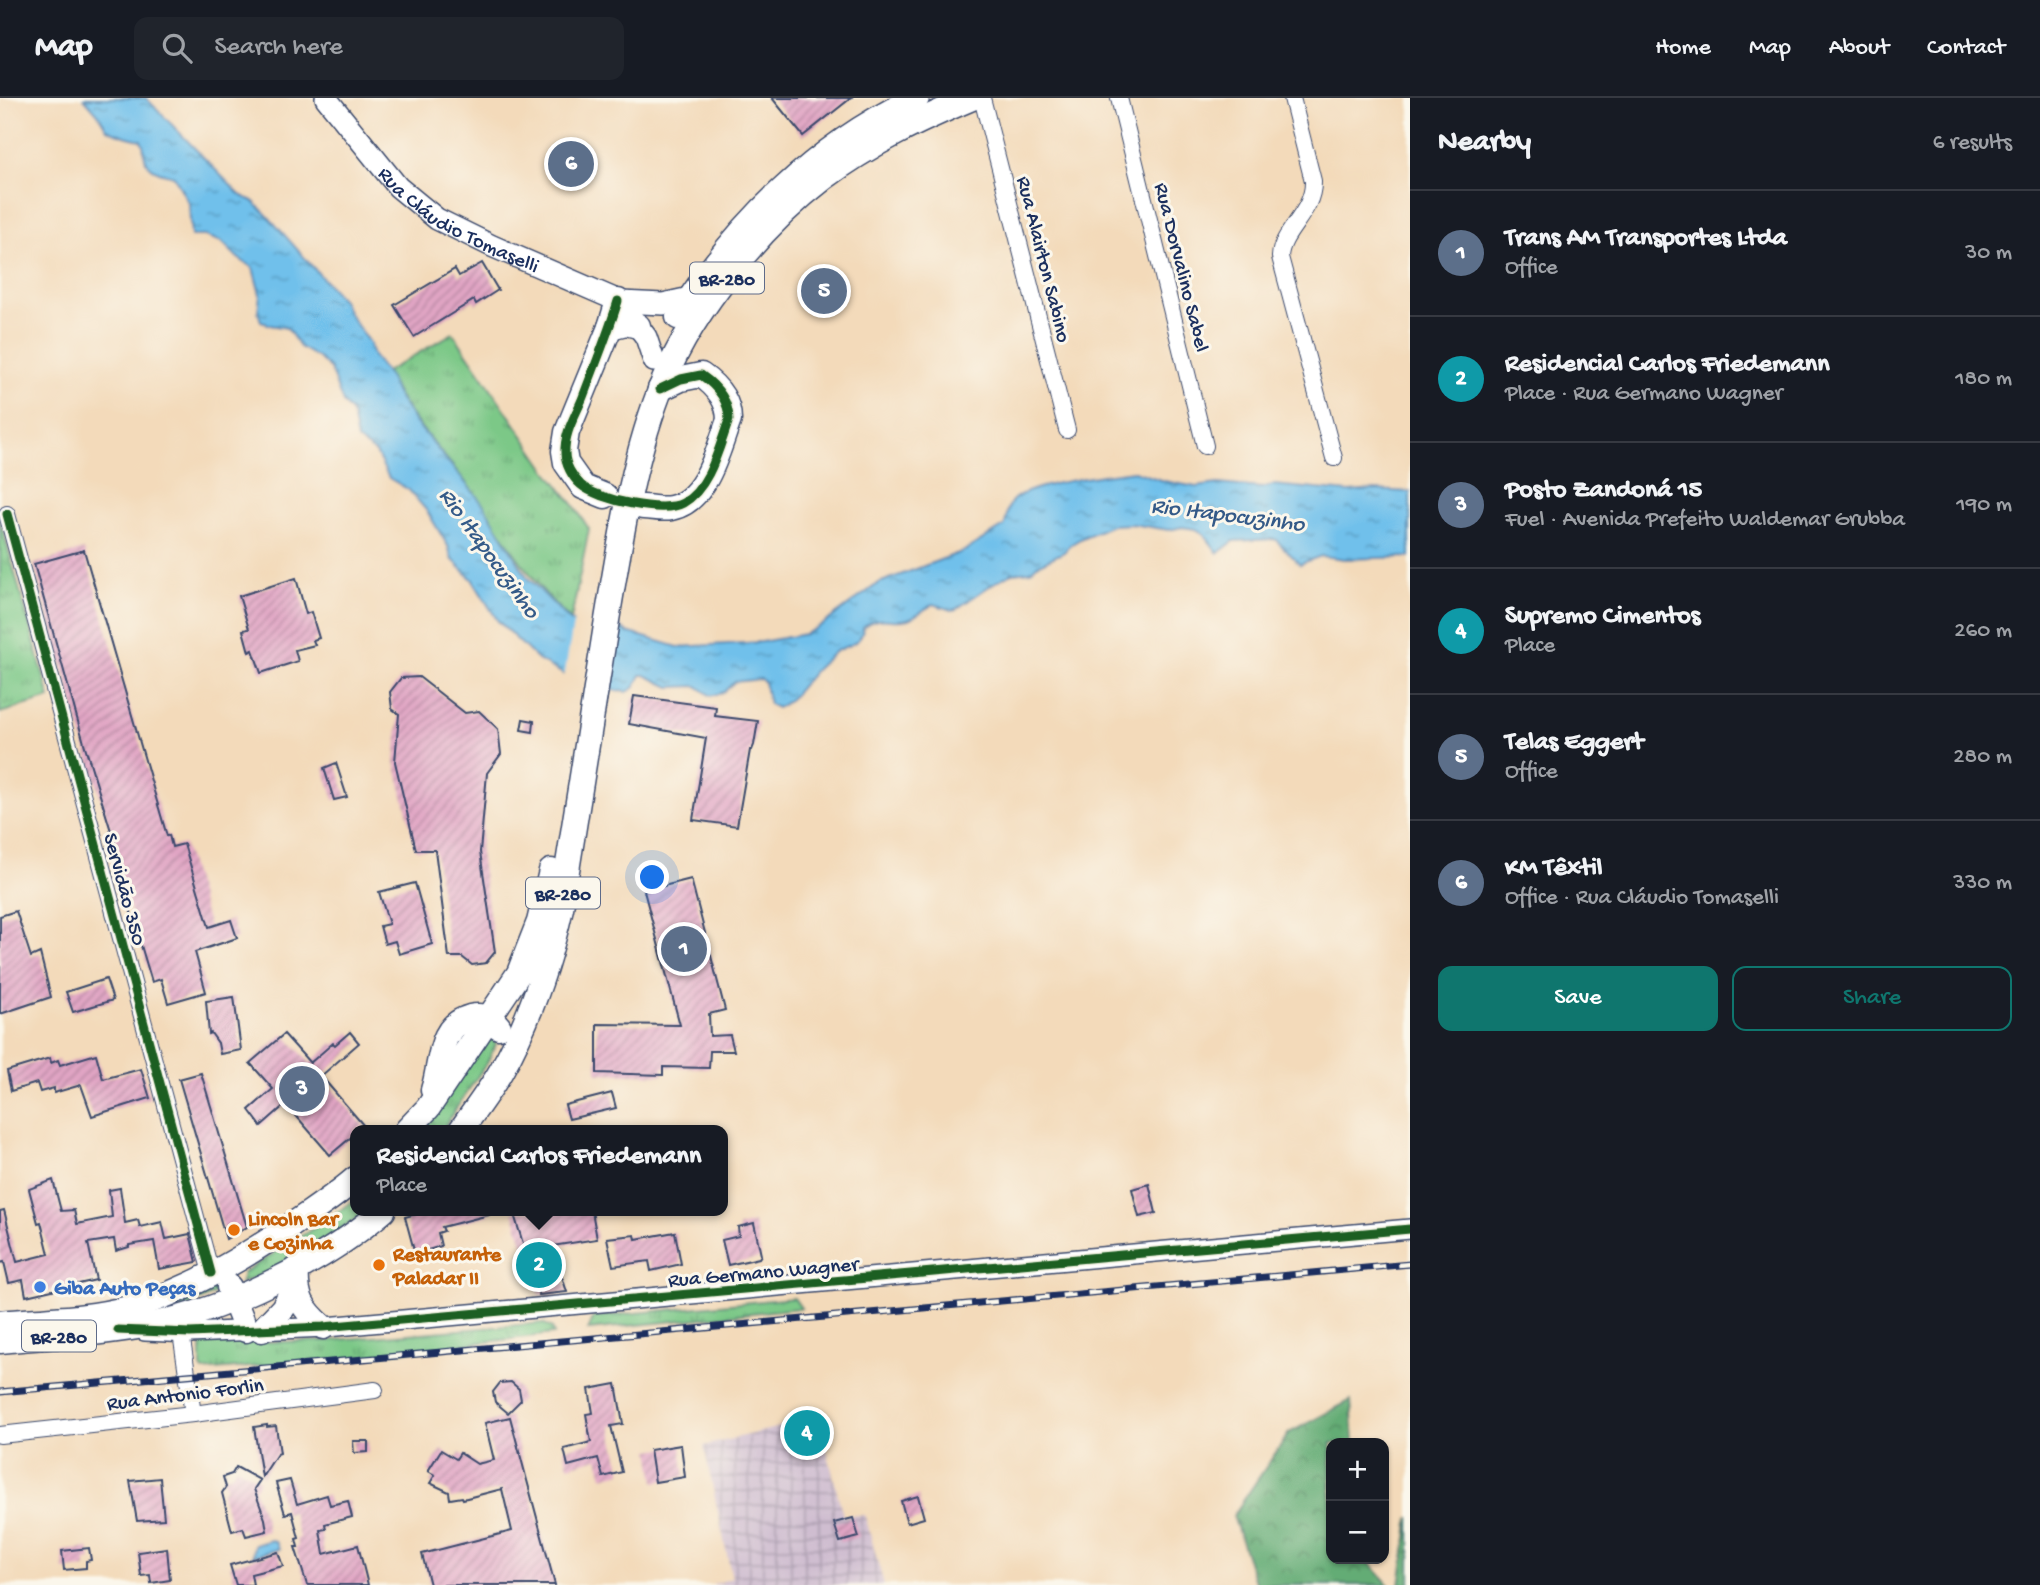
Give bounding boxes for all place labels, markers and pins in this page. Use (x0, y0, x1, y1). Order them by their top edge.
pin: 6 (548, 138, 594, 190)
pin: 5 (801, 265, 847, 317)
pin: 1 (661, 923, 707, 975)
pin: 3 (279, 1063, 325, 1115)
place label: Lincoln Bar e Cozinha (247, 1209, 340, 1258)
marker: Lincoln Bar e Cozinha (226, 1222, 242, 1238)
pin: 2 (516, 1239, 562, 1291)
place label: Restaurante Paladar II (392, 1244, 502, 1293)
marker: Restaurante Paladar II (371, 1257, 387, 1273)
place label: Giba Auto Peças (54, 1278, 196, 1303)
marker: Giba Auto Peças (32, 1279, 48, 1295)
pin: 4 (784, 1407, 830, 1459)

